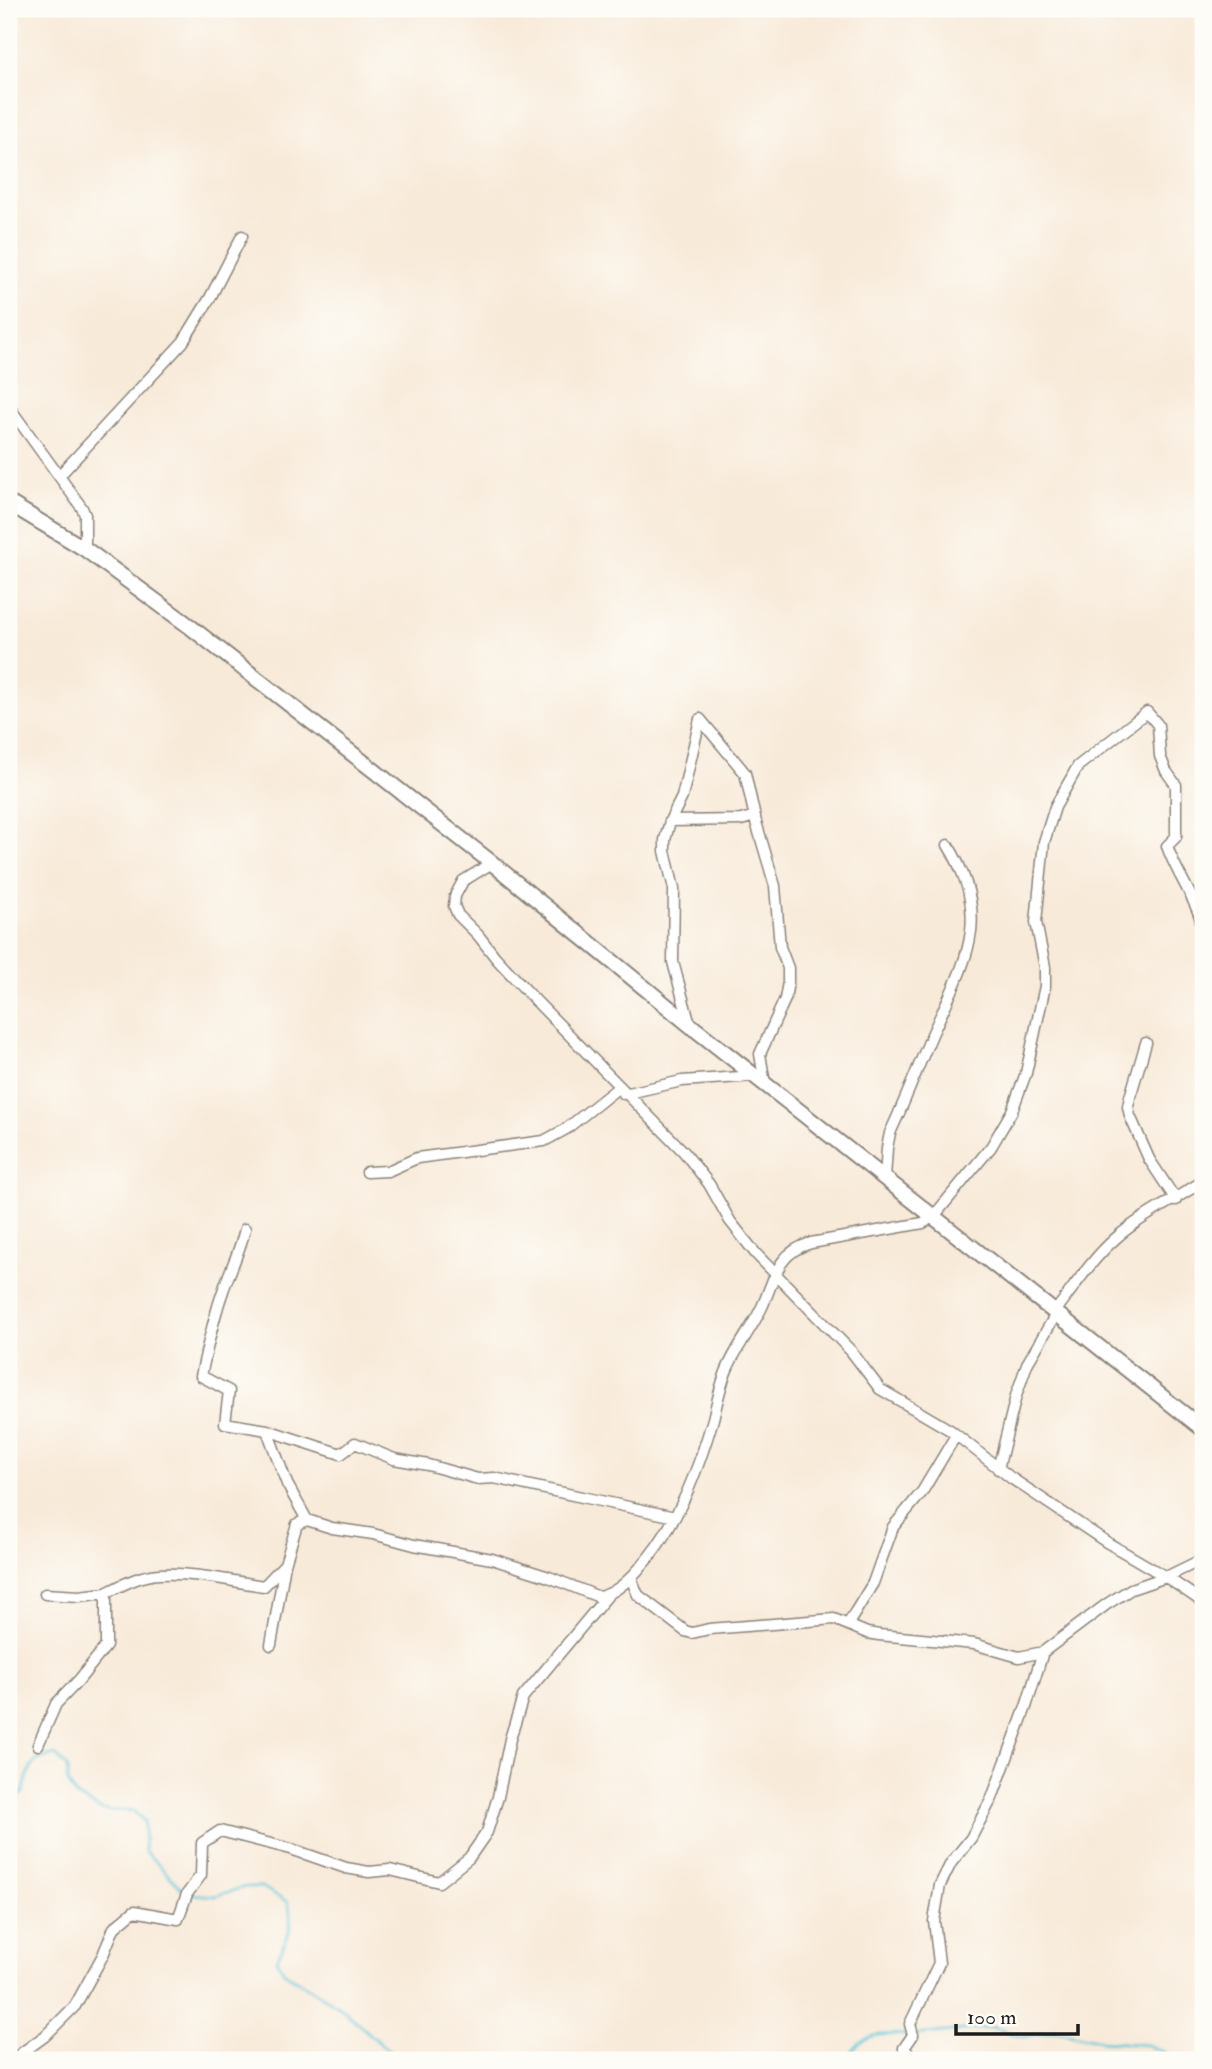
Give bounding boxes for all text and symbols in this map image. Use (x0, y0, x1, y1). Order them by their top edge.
scale bar (956, 1992, 1079, 2036)
text: 100 m (967, 2004, 1017, 2031)

